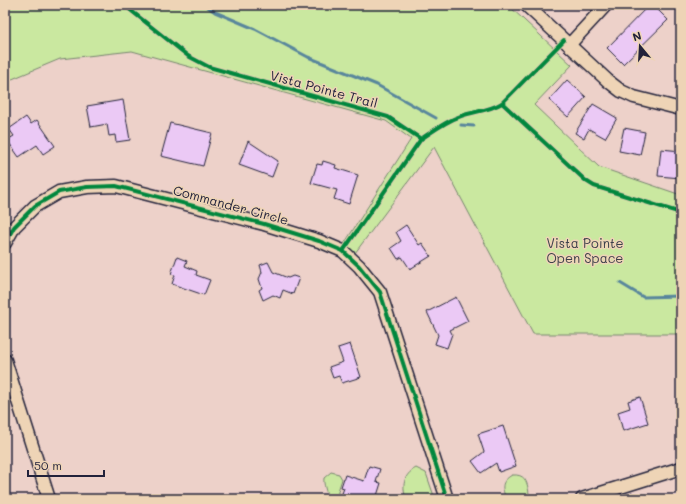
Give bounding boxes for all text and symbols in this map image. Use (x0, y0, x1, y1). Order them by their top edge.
north arrow (620, 26, 660, 66)
text: N (630, 28, 643, 44)
street label: Vista Pointe Trail (269, 66, 380, 111)
street label: Commander Circle (172, 181, 291, 228)
park label: Vista Pointe Open Space (546, 234, 624, 266)
scale bar (28, 452, 104, 478)
text: 50 m (34, 457, 62, 473)

